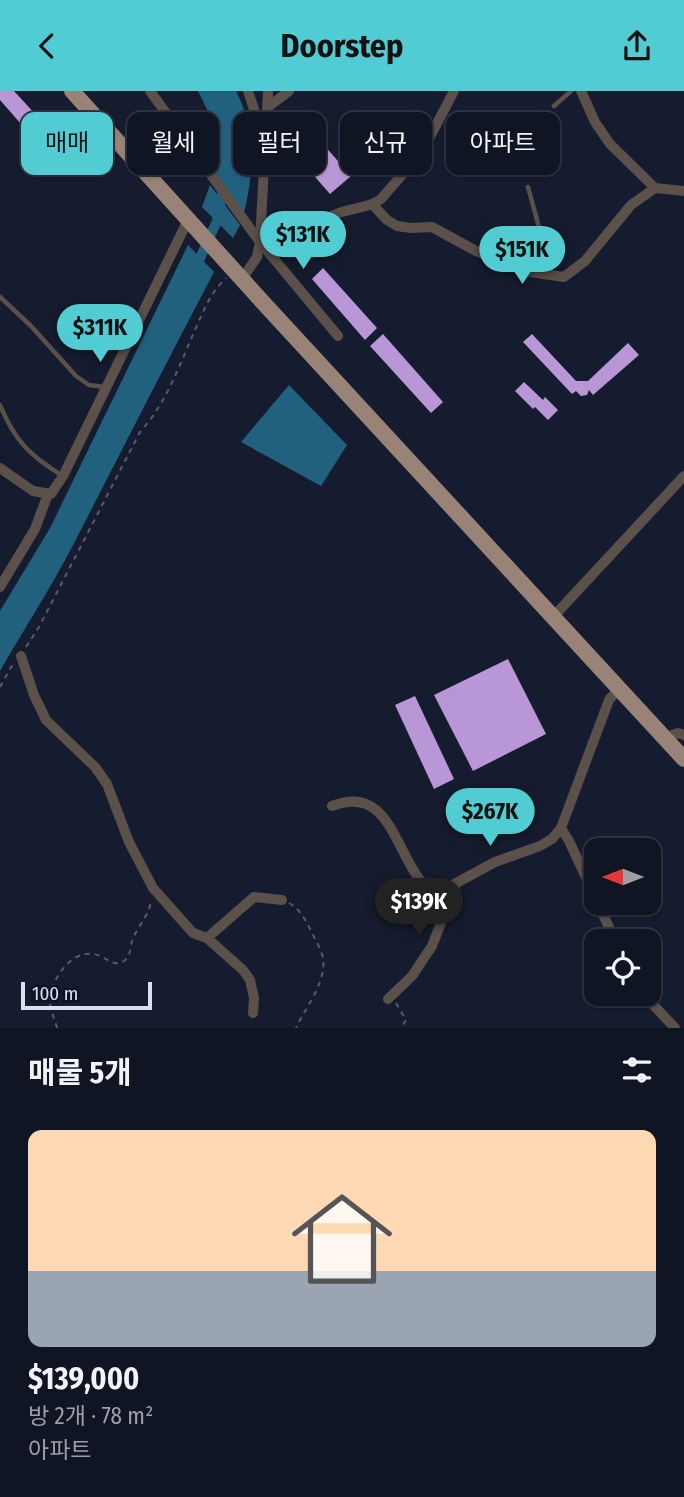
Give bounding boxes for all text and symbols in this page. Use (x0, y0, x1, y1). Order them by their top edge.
icon: back (28, 27, 66, 65)
text: Doorstep (281, 27, 403, 65)
icon: share (618, 27, 656, 65)
chip: 매매 (21, 112, 113, 175)
chip: 월세 (127, 112, 219, 175)
chip: 필터 (233, 112, 326, 175)
chip: 신규 (340, 112, 432, 175)
chip: 아파트 (446, 112, 560, 175)
pin: $131K (254, 211, 352, 271)
text: $131K (276, 220, 330, 248)
pin: $151K (473, 227, 571, 286)
text: $151K (495, 235, 549, 263)
pin: $311K (51, 305, 149, 364)
text: $311K (73, 313, 127, 341)
pin: $267K (441, 789, 539, 848)
text: $267K (462, 797, 518, 825)
north arrow (584, 838, 662, 915)
map controls (584, 838, 661, 1006)
pin: $139K (370, 879, 468, 938)
text: $139K (391, 887, 447, 915)
button: locate (584, 929, 661, 1006)
scale bar (21, 979, 152, 1011)
text: 100 m (32, 982, 78, 1005)
icon: filters (618, 1051, 656, 1089)
text: 매물 5개 (28, 1055, 132, 1091)
icon: home (279, 1176, 405, 1302)
text: $139,000 (28, 1361, 139, 1397)
text: 방 2개 · 78 m² (28, 1402, 153, 1430)
text: 아파트 (28, 1436, 91, 1464)

